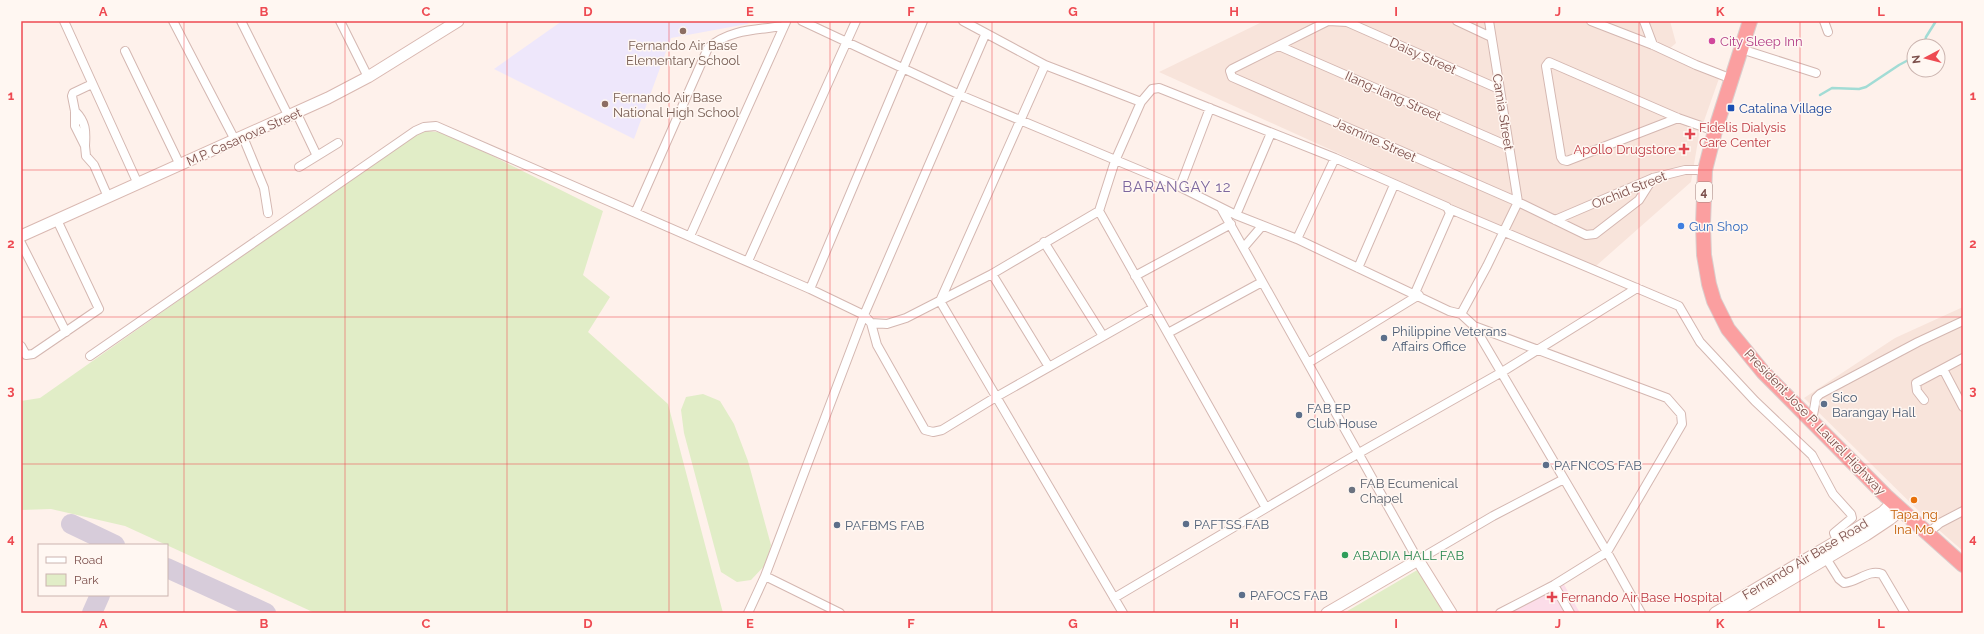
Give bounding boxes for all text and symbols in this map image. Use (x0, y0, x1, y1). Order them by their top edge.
text: A (99, 4, 108, 19)
text: B (260, 4, 269, 19)
text: C (422, 4, 431, 19)
text: D (583, 4, 593, 19)
text: E (746, 4, 754, 19)
text: F (907, 4, 915, 19)
text: G (1068, 4, 1078, 19)
text: H (1229, 4, 1239, 19)
text: I (1394, 4, 1398, 19)
text: J (1555, 4, 1561, 19)
text: K (1716, 4, 1725, 19)
text: L (1877, 4, 1885, 19)
marker: Fernando Air Base Elementary School (678, 26, 688, 36)
place label: City Sleep Inn (1720, 34, 1803, 49)
street label: Daisy Street (1387, 35, 1459, 78)
marker: City Sleep Inn (1707, 36, 1717, 46)
place label: Fernando Air Base Elementary School (626, 38, 740, 68)
north arrow (1906, 38, 1946, 78)
text: N (1910, 54, 1924, 64)
street label: Ilang-ilang Street (1343, 68, 1444, 124)
street label: Camia Street (1490, 73, 1517, 152)
text: 1 (8, 88, 15, 103)
text: 1 (1970, 88, 1977, 103)
place label: Fernando Air Base National High School (613, 90, 739, 120)
marker: Fernando Air Base National High School (600, 99, 610, 109)
place label: Catalina Village (1739, 101, 1832, 116)
marker: Catalina Village (1726, 103, 1736, 113)
street label: M.P. Casanova Street (184, 105, 304, 169)
street label: Jasmine Street (1331, 115, 1419, 165)
place label: Fidelis Dialysis Care Center (1699, 120, 1786, 150)
marker: Fidelis Dialysis Care Center (1684, 128, 1696, 140)
place label: Apollo Drugstore (1573, 142, 1676, 157)
marker: Apollo Drugstore (1679, 144, 1689, 154)
street label: Orchid Street (1590, 168, 1669, 212)
district label: BARANGAY 12 (1122, 178, 1232, 196)
road number: 4 (1696, 182, 1712, 202)
place label: Gun Shop (1689, 219, 1748, 234)
marker: Gun Shop (1676, 221, 1686, 231)
text: 2 (7, 236, 15, 251)
text: 2 (1969, 236, 1977, 251)
place label: Philippine Veterans Affairs Office (1392, 324, 1507, 354)
marker: Philippine Veterans Affairs Office (1379, 333, 1389, 343)
street label: President Jose P. Laurel Highway (1741, 346, 1889, 498)
text: 3 (7, 383, 15, 398)
text: 3 (1969, 383, 1977, 398)
place label: Sico Barangay Hall (1832, 390, 1916, 420)
marker: Sico Barangay Hall (1819, 399, 1829, 409)
place label: FAB EP Club House (1307, 401, 1378, 431)
marker: FAB EP Club House (1294, 410, 1304, 420)
place label: PAFNCOS FAB (1554, 458, 1642, 473)
marker: PAFNCOS FAB (1541, 460, 1551, 470)
place label: FAB Ecumenical Chapel (1360, 476, 1458, 506)
marker: FAB Ecumenical Chapel (1347, 485, 1357, 495)
marker: Tapa ng Ina Mo (1909, 495, 1919, 505)
place label: Tapa ng Ina Mo (1890, 507, 1938, 537)
street label: Fernando Air Base Road (1740, 516, 1870, 602)
place label: PAFTSS FAB (1194, 517, 1270, 532)
place label: PAFBMS FAB (845, 518, 925, 533)
marker: PAFTSS FAB (1181, 519, 1191, 529)
marker: PAFBMS FAB (832, 520, 842, 530)
text: 4 (7, 531, 15, 546)
text: 4 (1969, 531, 1977, 546)
legend (38, 544, 168, 596)
place label: ABADIA HALL FAB (1353, 548, 1464, 563)
marker: ABADIA HALL FAB (1340, 550, 1350, 560)
text: Road (74, 553, 103, 567)
text: Park (74, 573, 99, 587)
place label: PAFOCS FAB (1250, 588, 1328, 603)
marker: PAFOCS FAB (1237, 590, 1247, 600)
place label: Fernando Air Base Hospital (1561, 590, 1723, 605)
marker: Fernando Air Base Hospital (1546, 591, 1558, 603)
text: A (99, 616, 108, 631)
text: B (260, 616, 269, 631)
text: C (422, 616, 431, 631)
text: D (583, 616, 593, 631)
text: E (746, 616, 754, 631)
text: F (907, 616, 915, 631)
text: G (1068, 616, 1078, 631)
text: H (1229, 616, 1239, 631)
text: I (1394, 616, 1398, 631)
text: J (1555, 616, 1561, 631)
text: K (1716, 616, 1725, 631)
text: L (1877, 616, 1885, 631)

